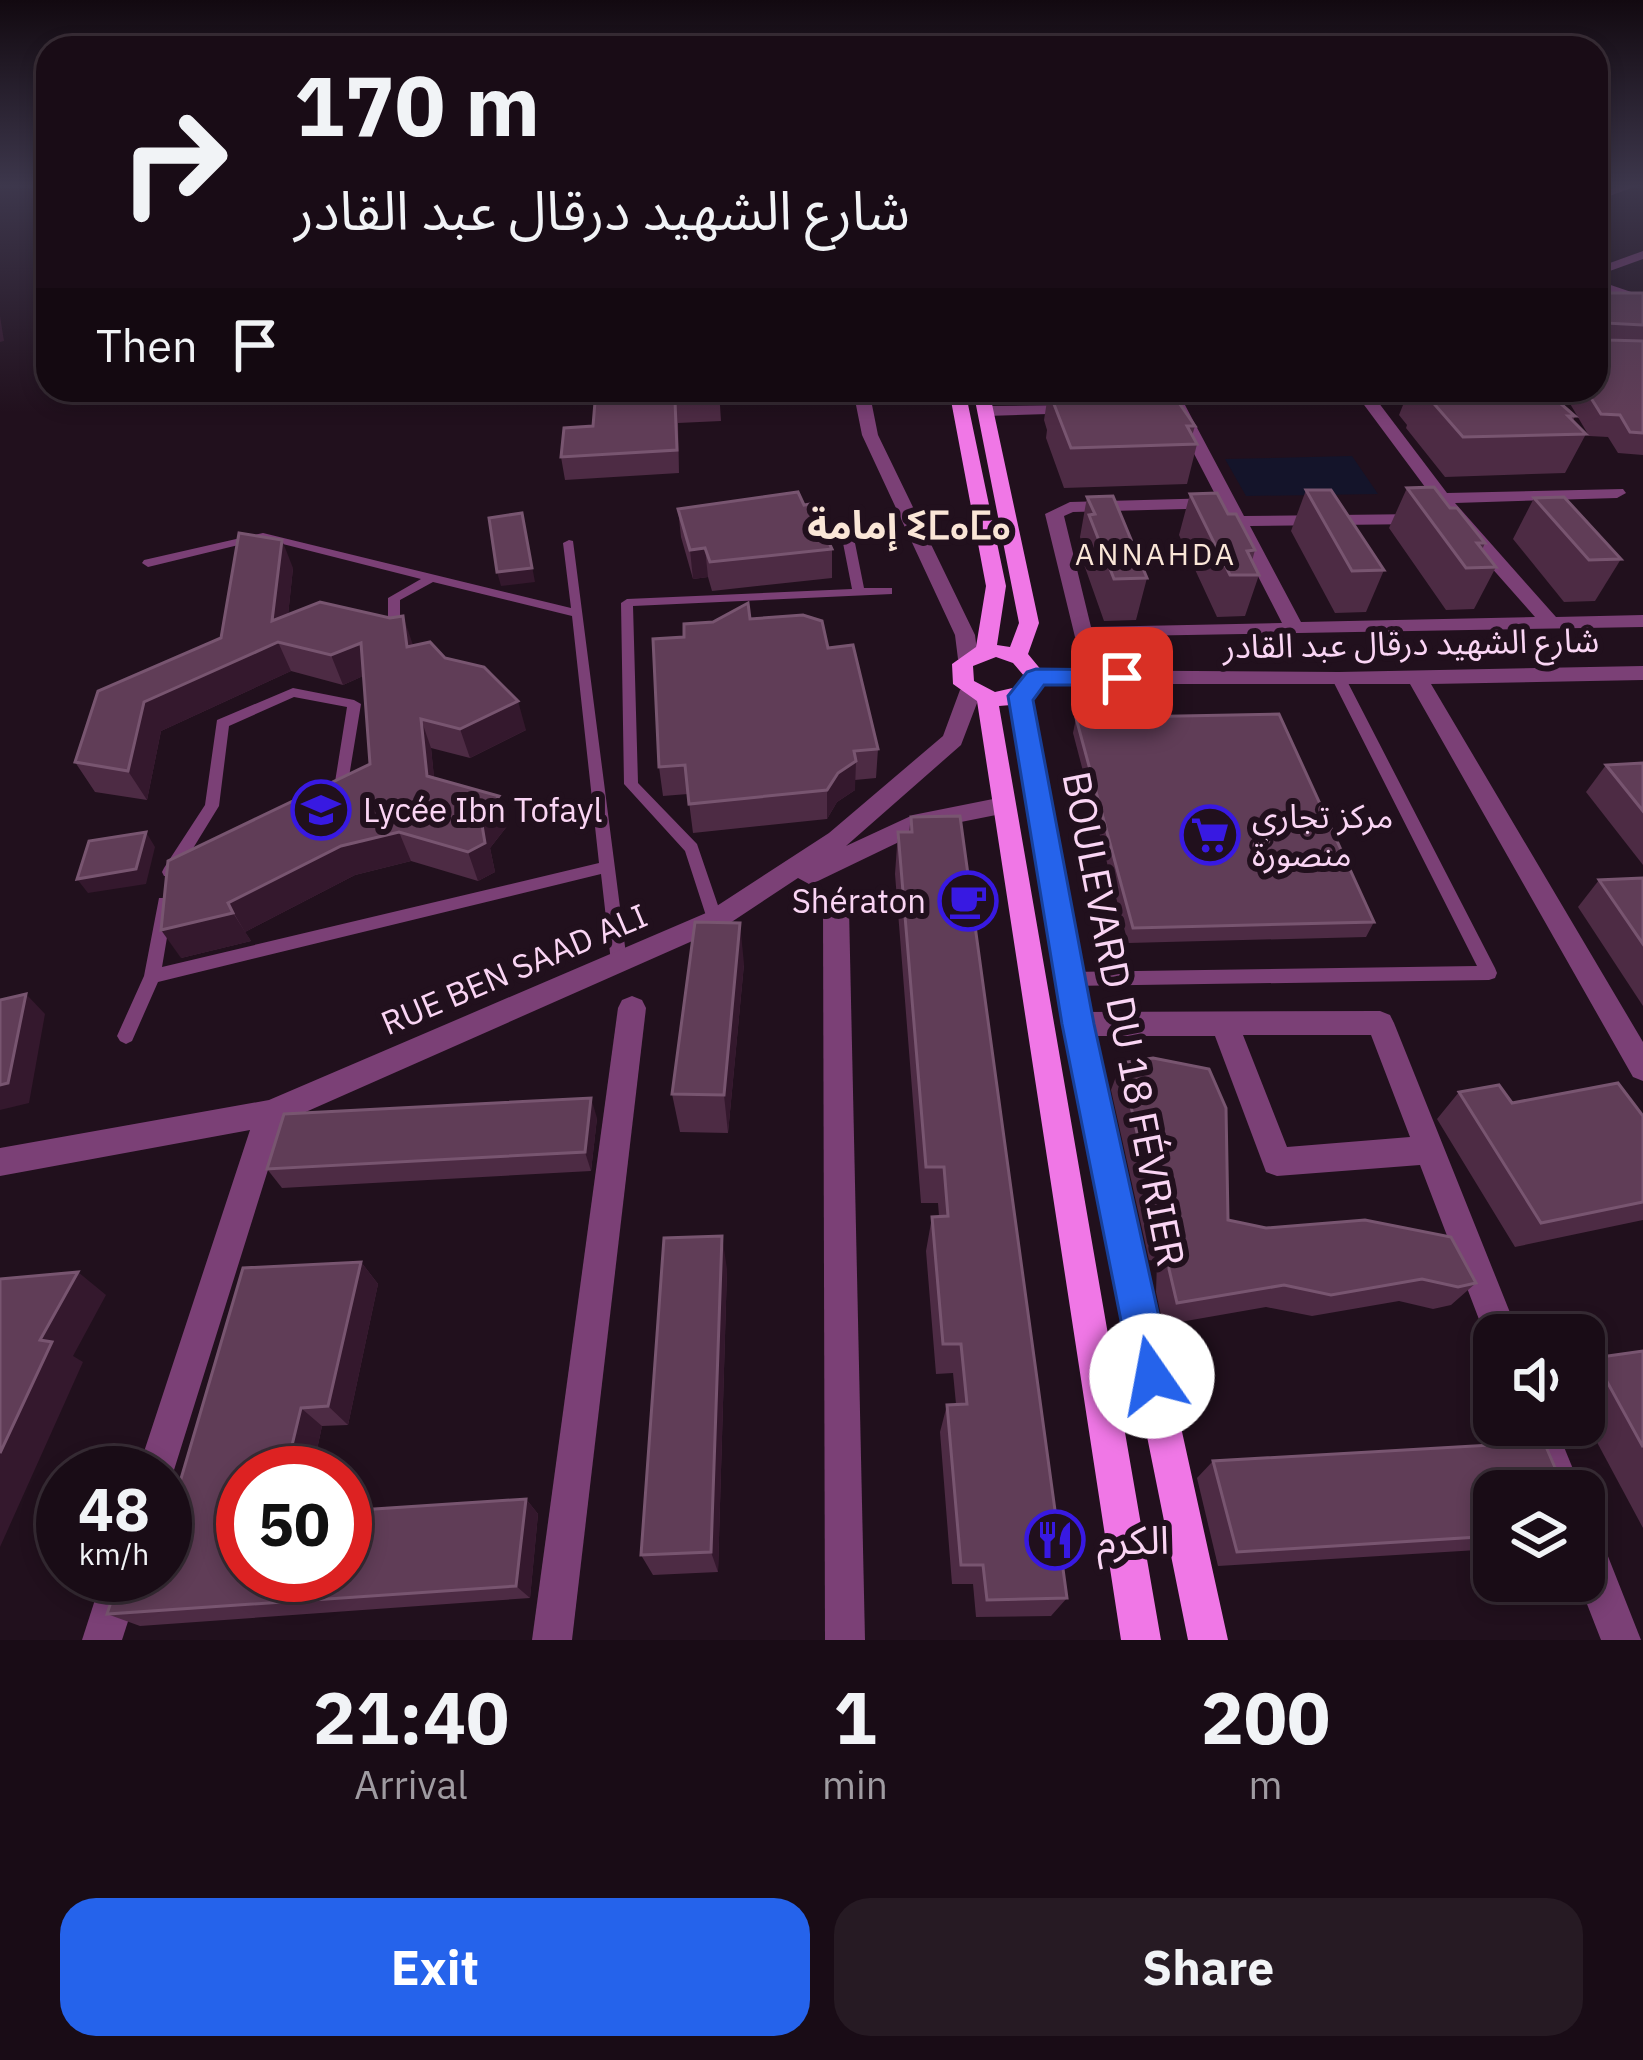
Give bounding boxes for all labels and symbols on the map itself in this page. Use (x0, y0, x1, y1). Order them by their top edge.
district label: إمامة ⵉⵎⴰⵎⴰ (807, 499, 1011, 552)
district label: ANNAHDA (1075, 534, 1237, 573)
street label: شارع الشهيد درقال عبد القادر (1221, 618, 1600, 671)
pin (1071, 627, 1173, 729)
street label: BOULEVARD DU 18 FÉVRIER (1051, 767, 1197, 1271)
school or university icon: Lycée Ibn Tofayl (290, 779, 352, 841)
place label: Lycée Ibn Tofayl (363, 788, 602, 831)
place label: مركز تجاري منصورة (1252, 794, 1393, 875)
supermarket icon: مركز تجاري منصورة (1179, 804, 1241, 866)
cafe icon: Shératon (937, 870, 999, 932)
place label: Shératon (792, 879, 926, 922)
street label: RUE BEN SAAD ALI (374, 893, 653, 1044)
position arrow (1089, 1313, 1215, 1439)
speed limit sign: 50 (216, 1446, 372, 1602)
restaurant icon: الكرم (1024, 1509, 1086, 1571)
place label: الكرم (1097, 1514, 1169, 1570)

